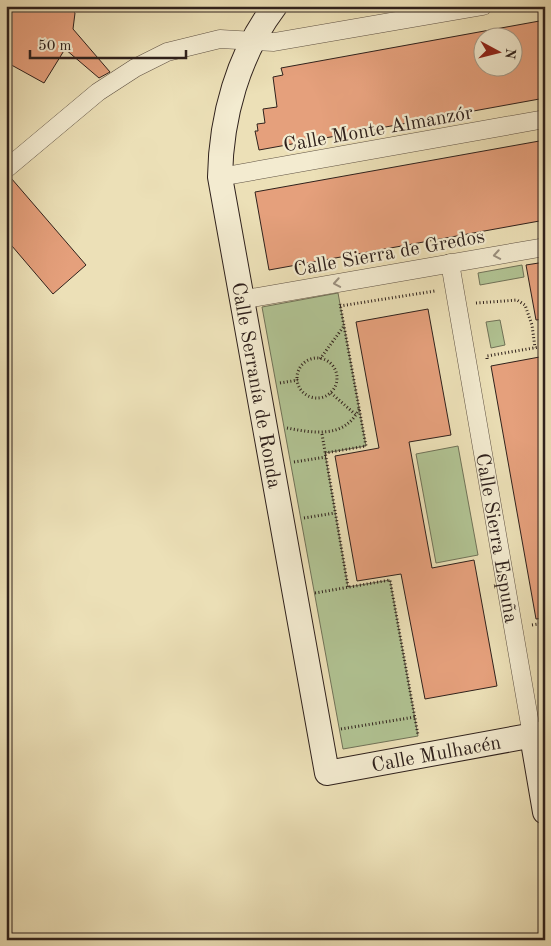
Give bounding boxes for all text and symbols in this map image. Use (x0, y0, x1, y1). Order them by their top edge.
scale bar (30, 28, 186, 60)
north arrow (474, 28, 524, 78)
text: 50 m (38, 39, 72, 54)
text: N (502, 47, 518, 60)
street label: Calle Monte Almanzór (282, 103, 475, 157)
street label: Calle Sierra de Gredos (292, 227, 487, 281)
one-way arrow (492, 249, 501, 260)
one-way arrow (332, 278, 341, 288)
street label: Calle Serranía de Ronda (227, 281, 284, 490)
street label: Calle Sierra Espuña (471, 452, 520, 625)
street label: Calle Mulhacén (370, 733, 503, 777)

